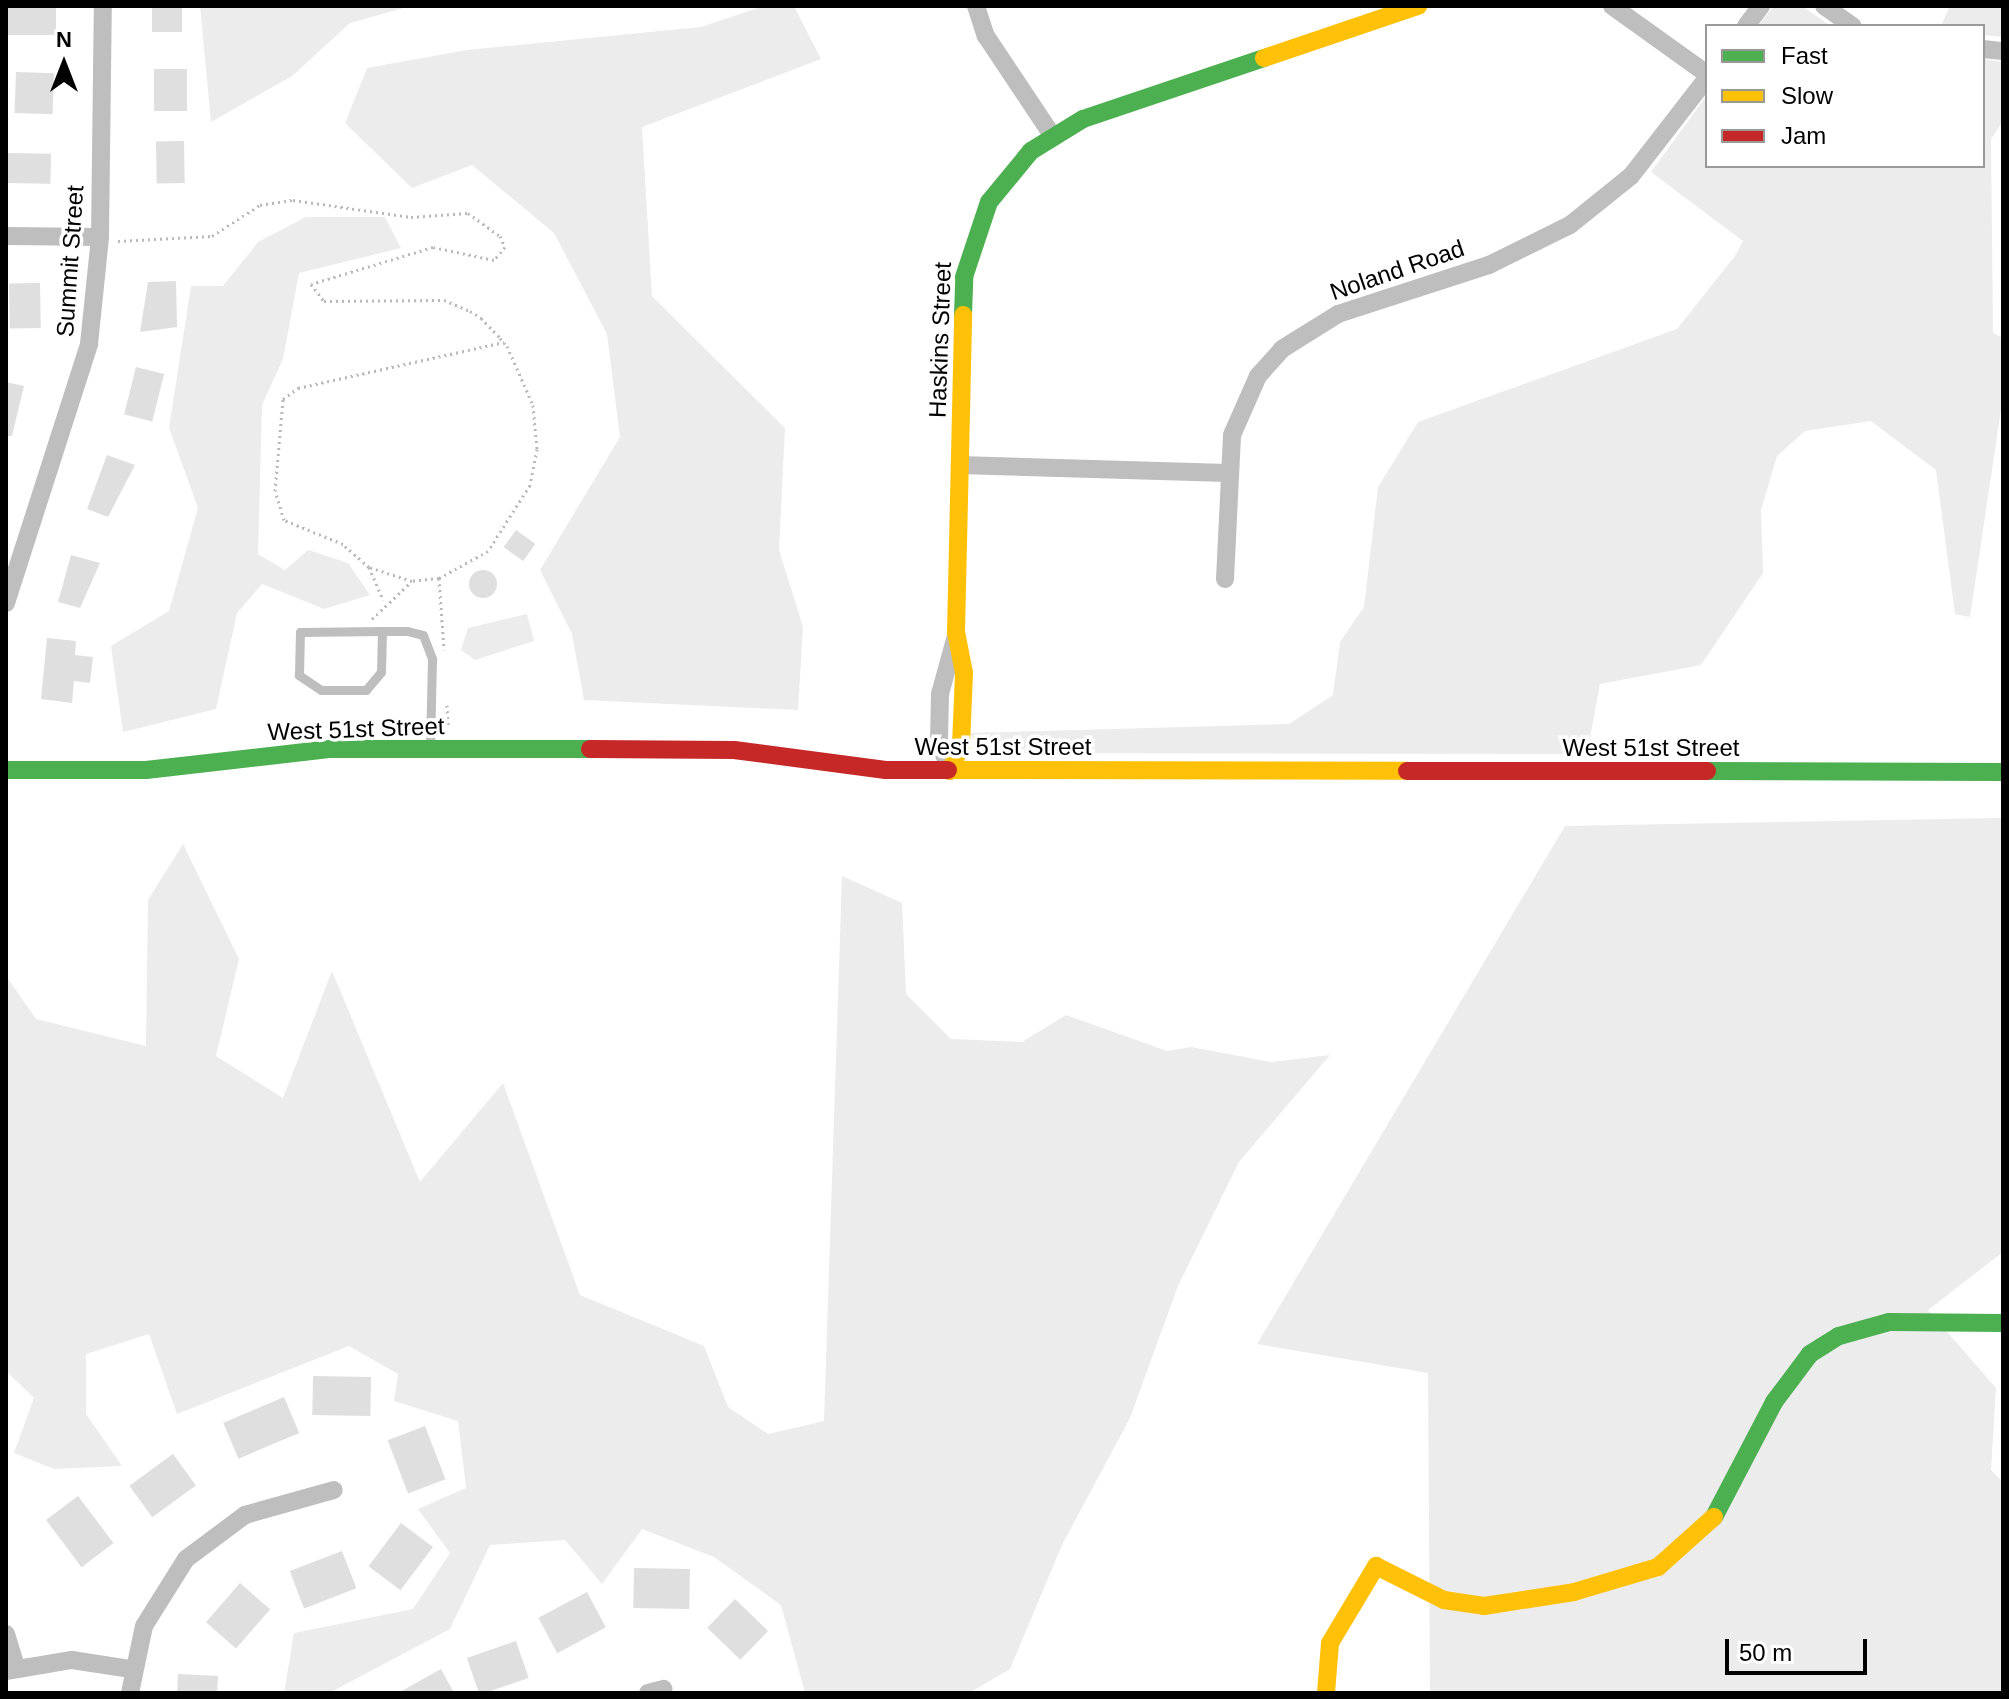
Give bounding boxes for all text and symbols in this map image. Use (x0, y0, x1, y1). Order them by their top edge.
north arrow (24, 24, 104, 104)
legend (1705, 24, 1985, 168)
text: N (56, 27, 72, 52)
text: Fast (1781, 42, 1828, 69)
text: Slow (1781, 82, 1833, 109)
text: Jam (1781, 122, 1826, 149)
street label: Summit Street (50, 184, 90, 338)
street label: Noland Road (1326, 234, 1468, 306)
street label: Haskins Street (923, 262, 957, 418)
street label: West 51st Street (267, 712, 445, 746)
street label: West 51st Street (915, 733, 1091, 761)
street label: West 51st Street (1563, 734, 1739, 762)
scale bar (1729, 1623, 1871, 1673)
text: 50 m (1739, 1639, 1792, 1666)

